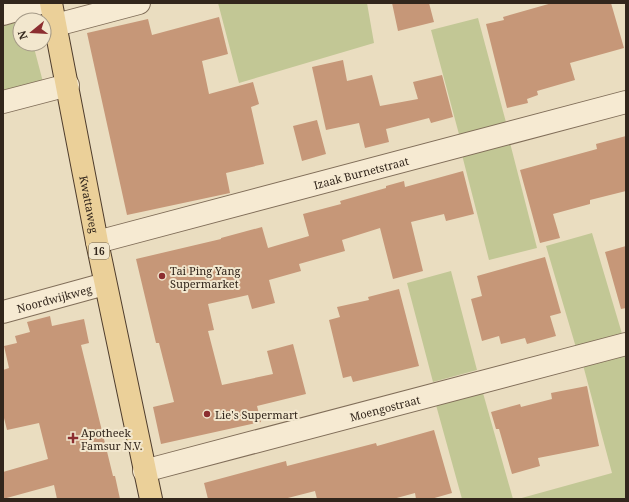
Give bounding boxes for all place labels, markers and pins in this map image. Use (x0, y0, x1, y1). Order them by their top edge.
place label: Tai Ping Yang Supermarket (170, 263, 241, 291)
marker: Tai Ping Yang Supermarket (157, 271, 167, 281)
place label: Lie's Supermart (215, 407, 298, 422)
marker: Lie's Supermart (202, 409, 212, 419)
place label: Apotheek Famsur N.V. (81, 425, 143, 453)
marker: Apotheek Famsur N.V. (68, 433, 78, 443)

